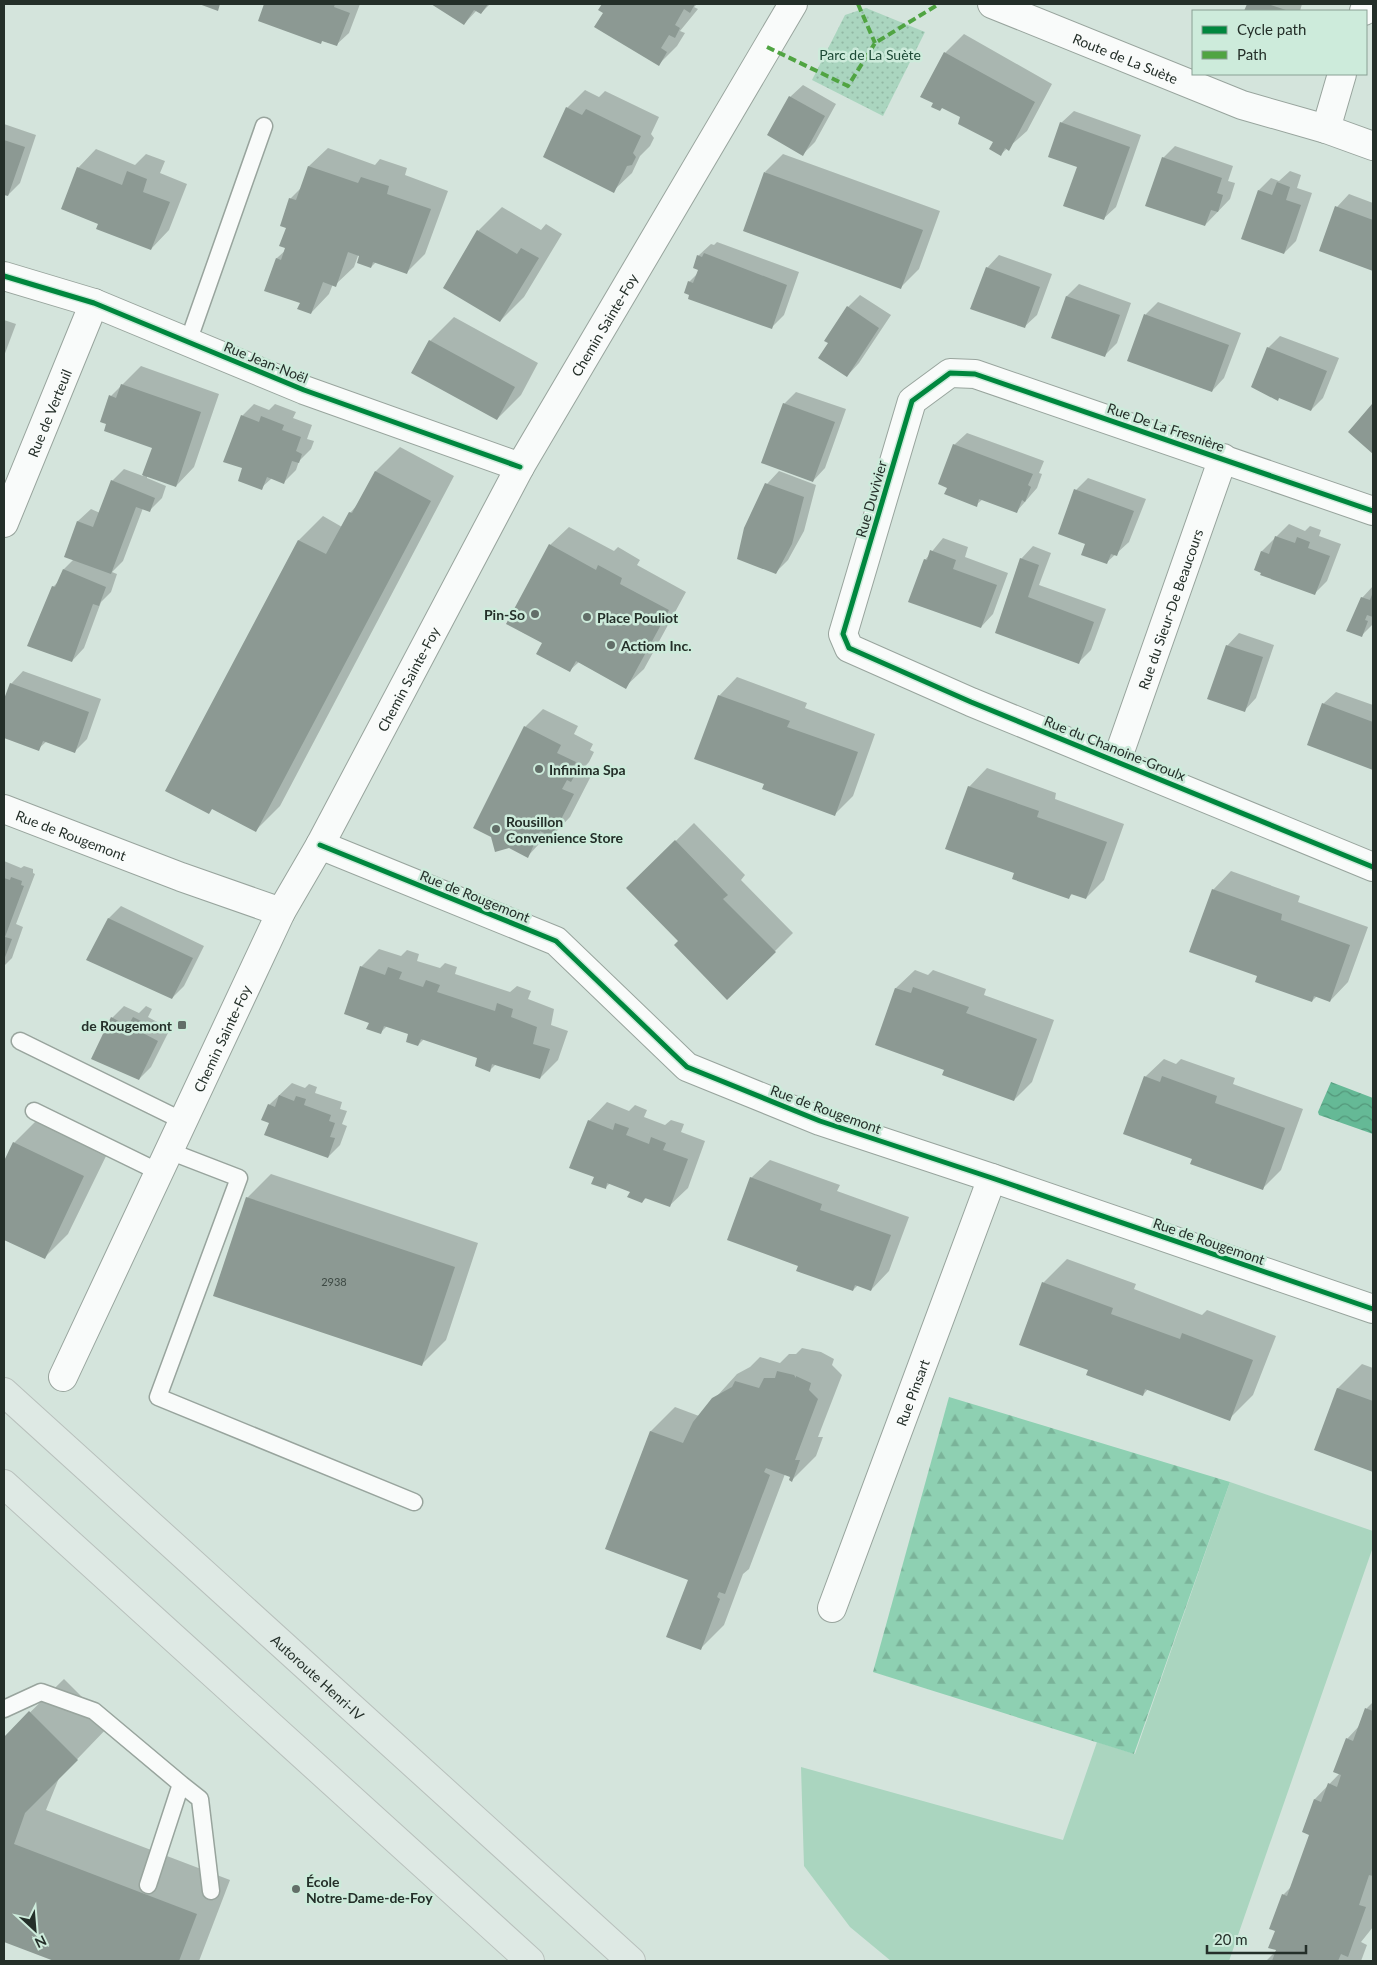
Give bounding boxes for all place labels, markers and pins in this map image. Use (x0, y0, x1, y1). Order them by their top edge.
place label: Pin-So (484, 606, 525, 623)
marker: Pin-So (529, 608, 541, 620)
place label: Place Pouliot (597, 609, 679, 626)
marker: Place Pouliot (581, 611, 593, 623)
place label: Actiom Inc. (620, 637, 691, 654)
marker: Actiom Inc. (605, 639, 617, 651)
place label: Infinima Spa (549, 761, 626, 778)
marker: Infinima Spa (533, 763, 545, 775)
place label: Rousillon Convenience Store (506, 813, 623, 846)
marker: Rousillon Convenience Store (490, 823, 502, 835)
place label: de Rougemont (81, 1017, 173, 1034)
marker: de Rougemont (176, 1019, 188, 1031)
place label: École Notre-Dame-de-Foy (306, 1873, 433, 1906)
marker: École Notre-Dame-de-Foy (290, 1883, 302, 1895)

